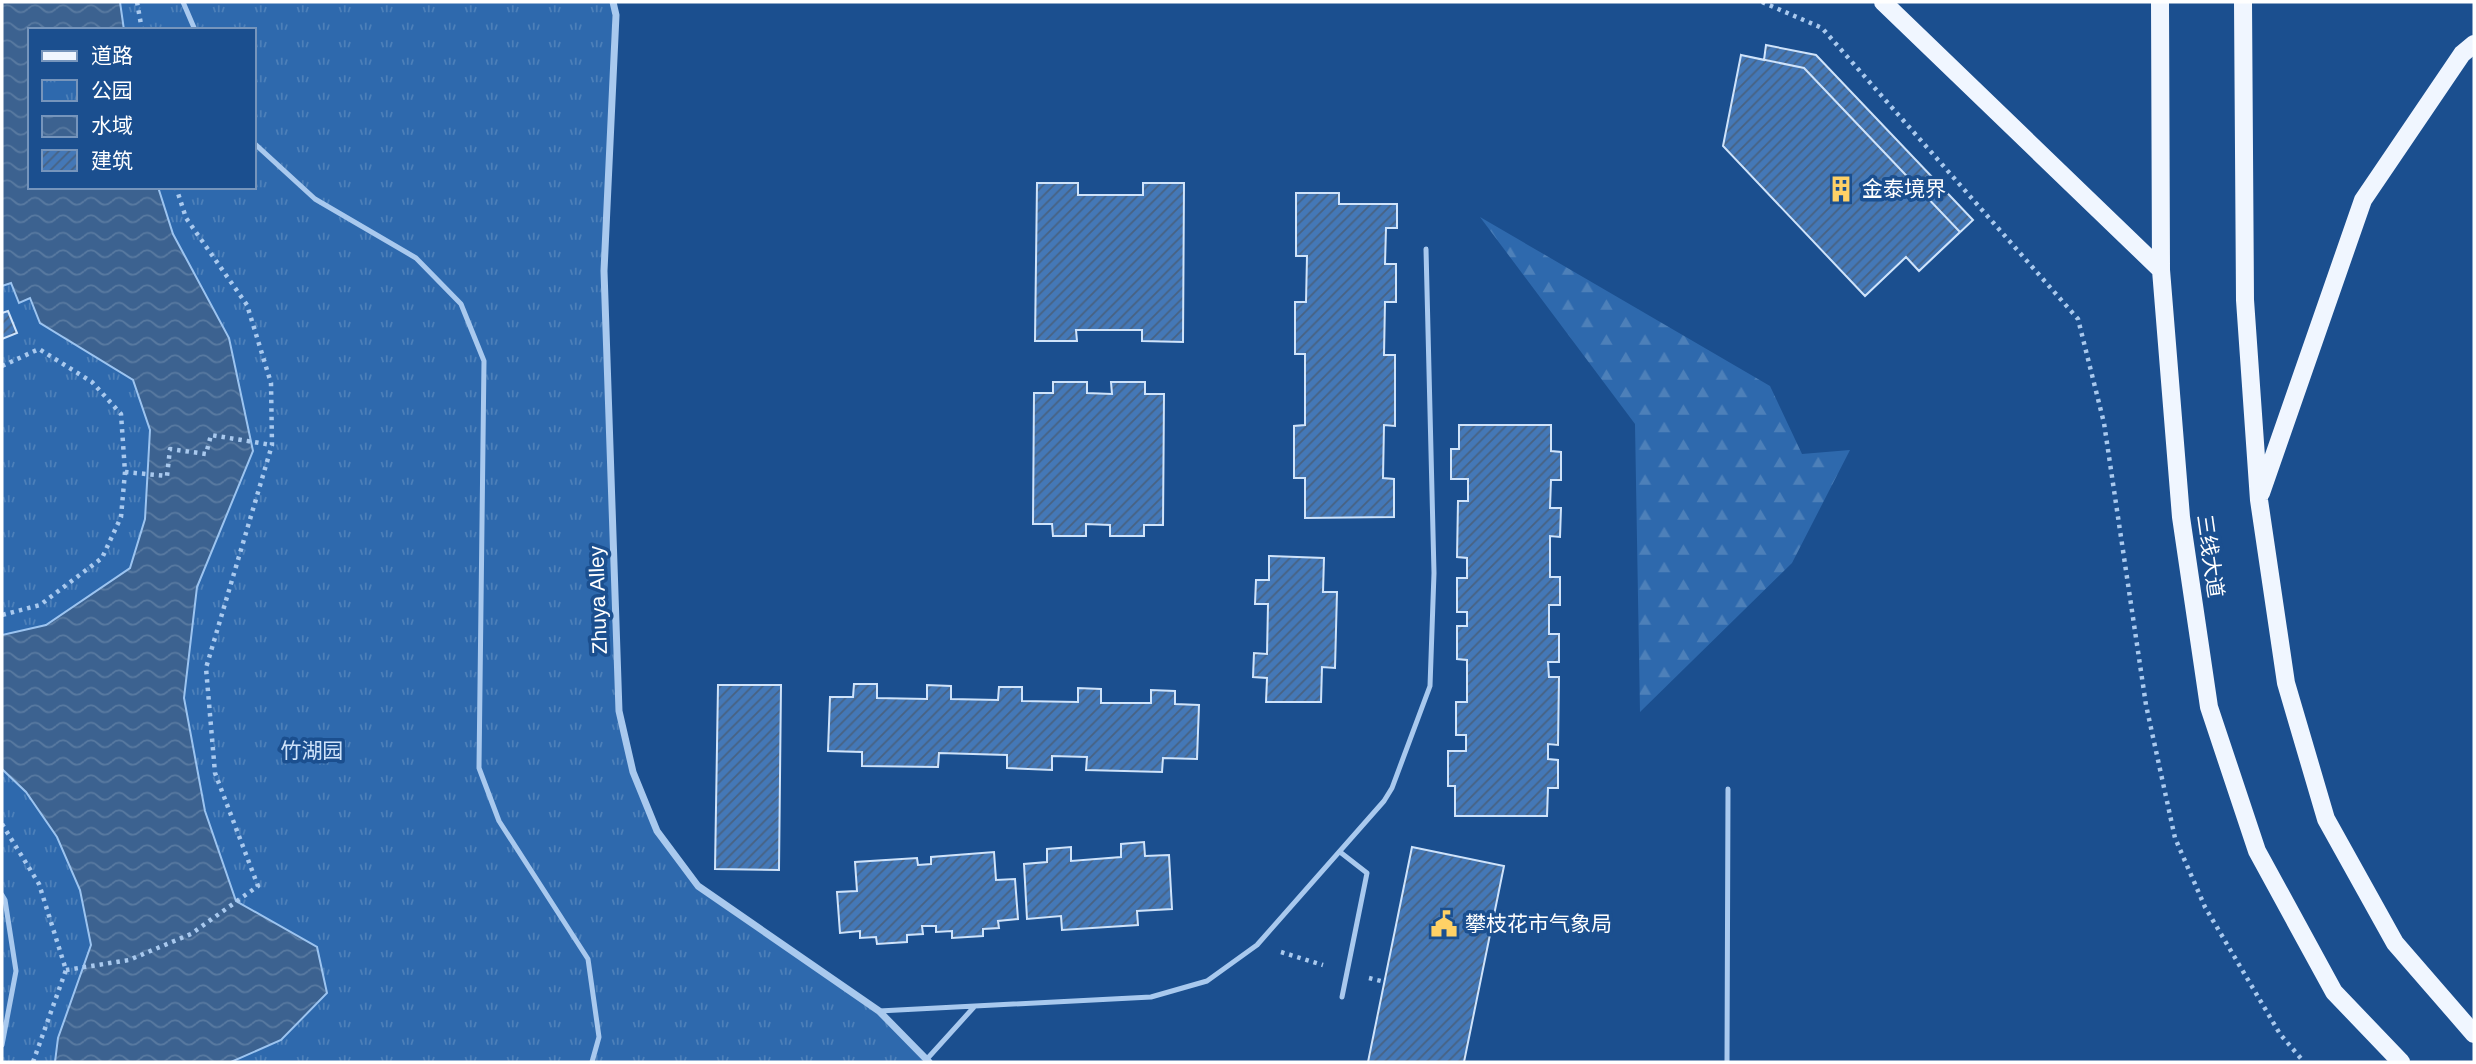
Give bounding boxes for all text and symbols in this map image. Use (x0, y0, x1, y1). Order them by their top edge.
legend (28, 28, 256, 189)
text: 道路 (91, 44, 133, 67)
text: 公园 (91, 79, 133, 102)
text: 水域 (91, 114, 133, 137)
text: 建筑 (91, 149, 133, 172)
building icon: 金泰境界 (1826, 174, 1856, 204)
place label: 金泰境界 (1862, 177, 1946, 200)
street label: 三线大道 (2193, 513, 2228, 599)
street label: Zhuya Alley (584, 545, 611, 655)
park label: 竹湖园 (281, 739, 344, 762)
public building icon: 攀枝花市气象局 (1429, 909, 1459, 939)
place label: 攀枝花市气象局 (1465, 912, 1612, 935)

